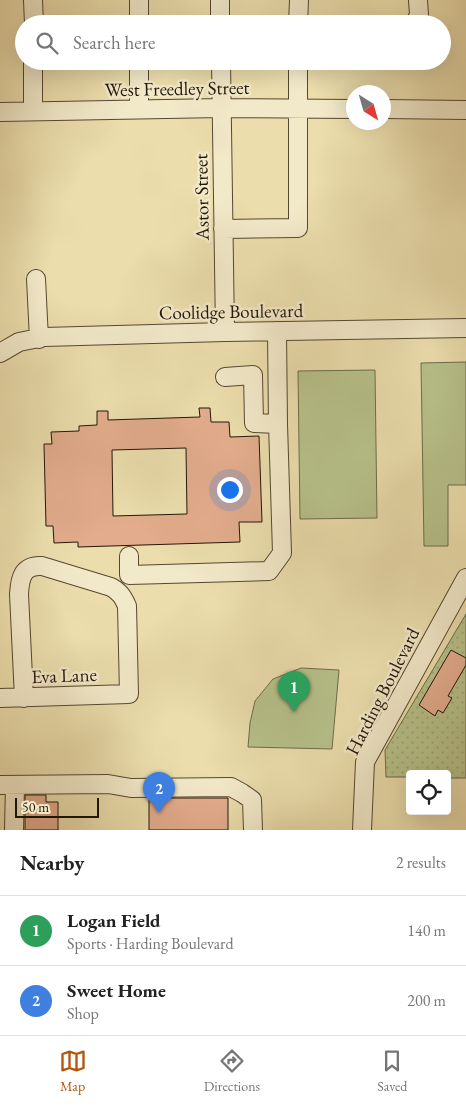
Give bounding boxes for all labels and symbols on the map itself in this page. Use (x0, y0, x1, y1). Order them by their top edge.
street label: West Freedley Street (104, 75, 250, 102)
north arrow (346, 85, 391, 130)
street label: Astor Street (188, 153, 215, 241)
street label: Coolidge Boulevard (159, 298, 304, 325)
your location (217, 477, 243, 503)
street label: Harding Boulevard (340, 623, 425, 759)
street label: Eva Lane (31, 662, 97, 689)
pin: 1 (278, 671, 310, 712)
pin: 2 (143, 772, 175, 813)
scale bar (15, 795, 99, 818)

